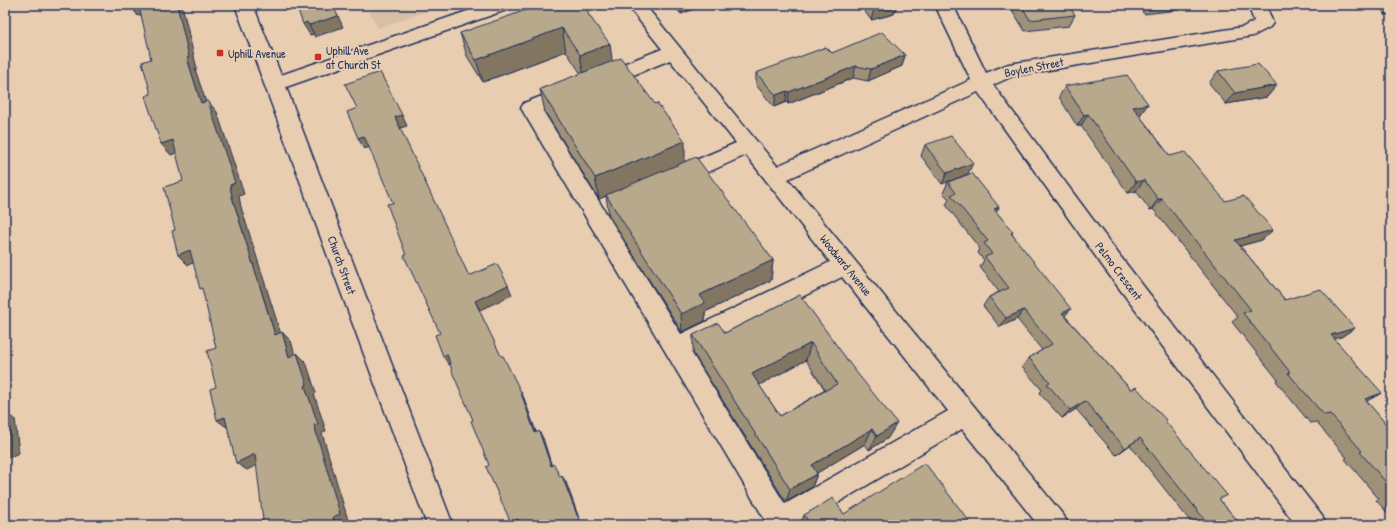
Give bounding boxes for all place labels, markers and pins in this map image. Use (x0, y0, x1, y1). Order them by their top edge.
place label: Uphill Ave at Church St (326, 42, 382, 73)
place label: Uphill Avenue (228, 45, 286, 62)
marker: Uphill Avenue (215, 48, 225, 58)
marker: Uphill Ave at Church St (313, 52, 323, 62)

